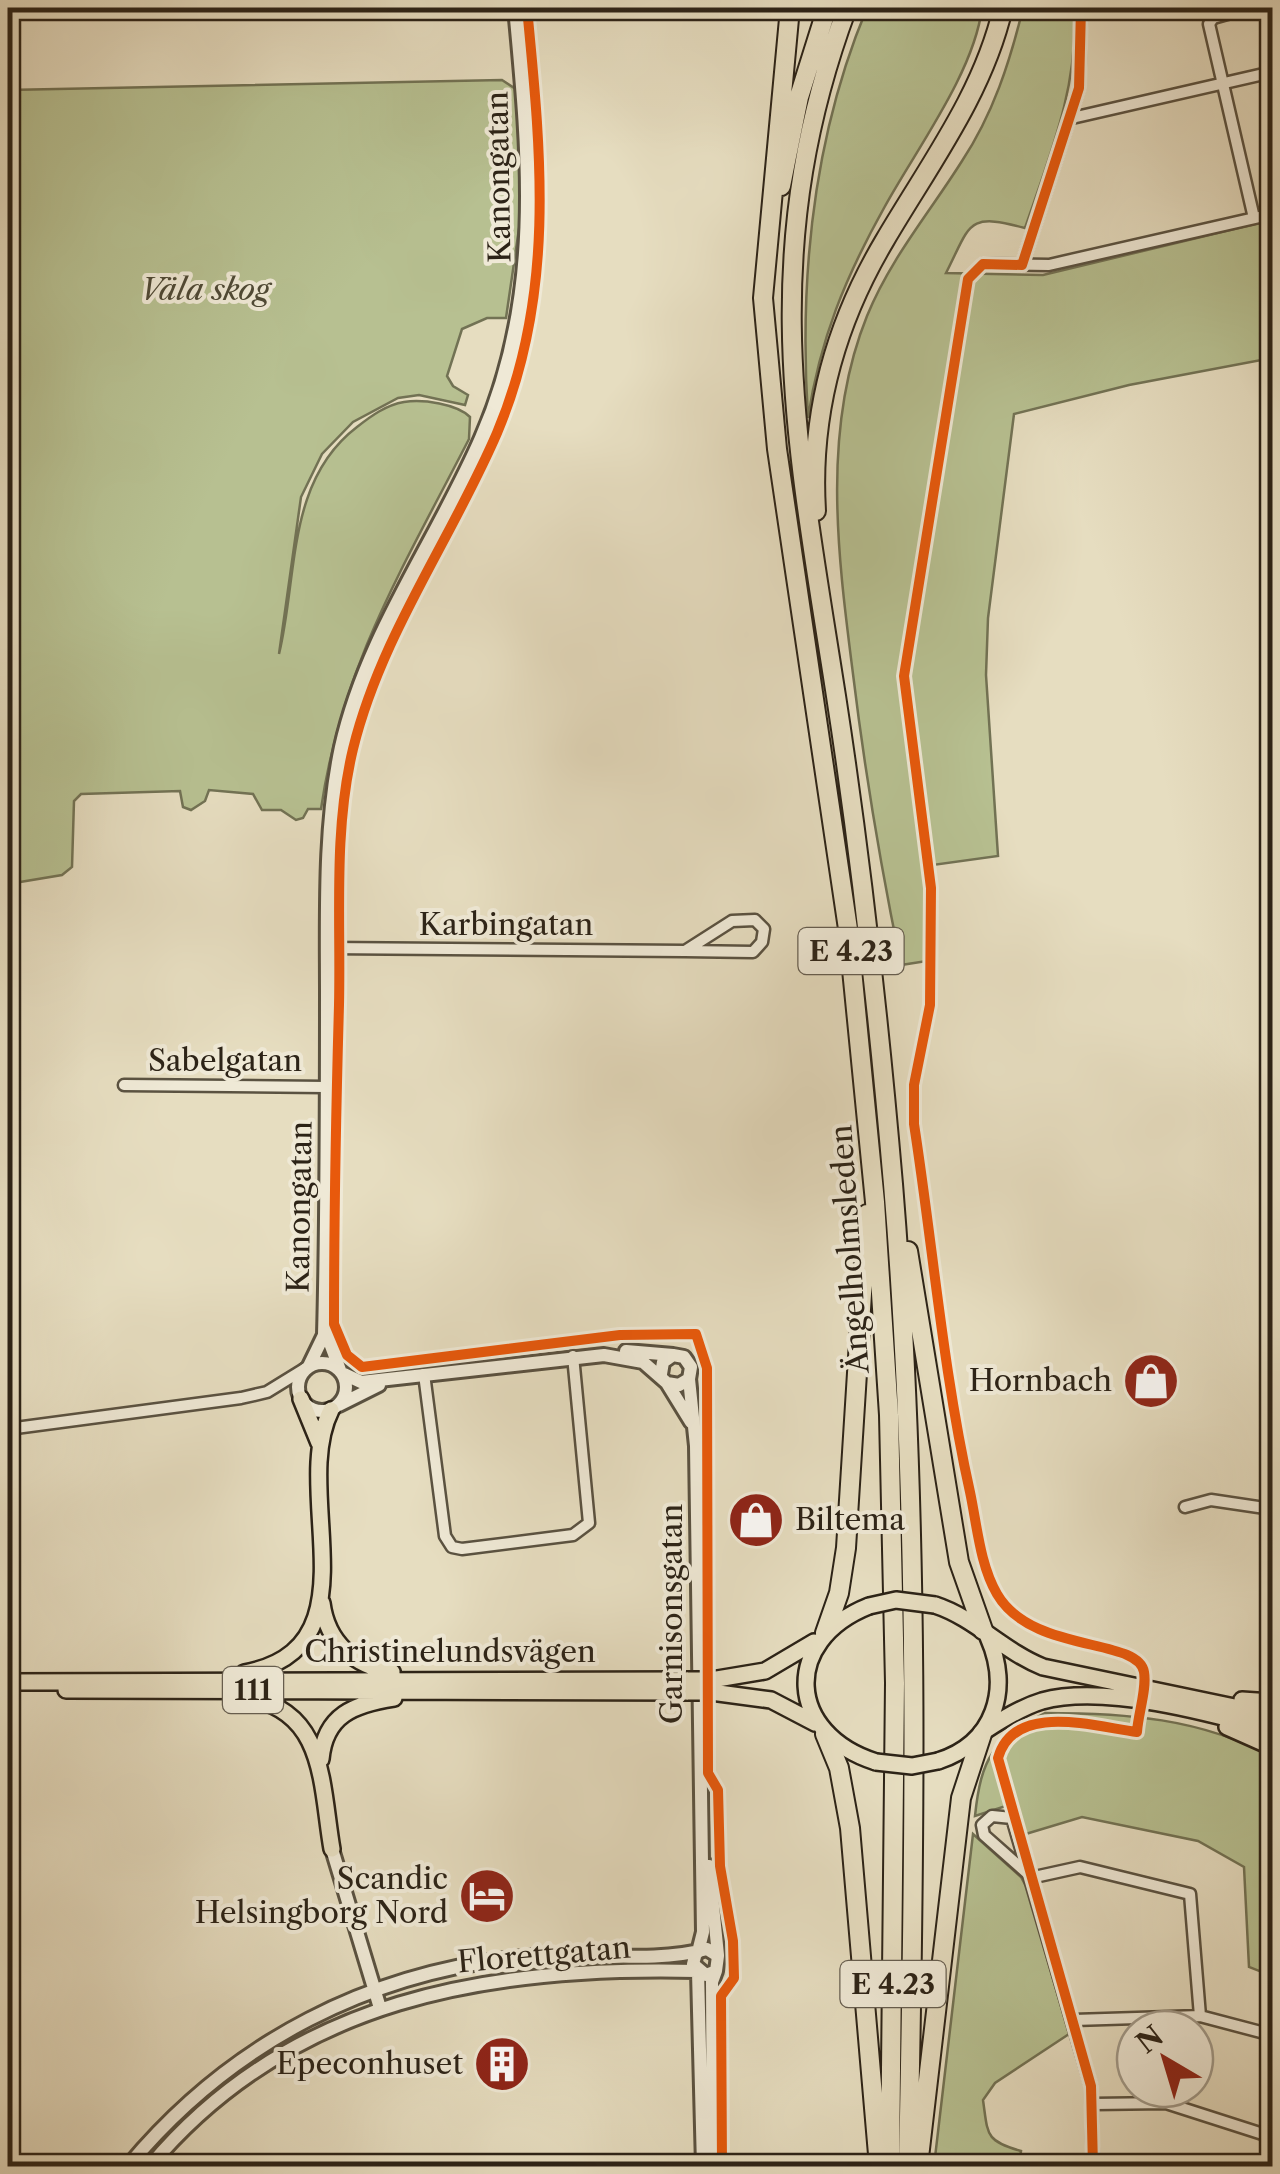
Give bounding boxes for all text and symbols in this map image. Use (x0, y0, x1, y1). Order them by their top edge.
street label: Kanongatan (478, 91, 518, 263)
park label: Väla skog (140, 271, 273, 308)
street label: Karbingatan (419, 906, 594, 943)
road number: E 4.23 (798, 928, 904, 974)
street label: Sabelgatan (148, 1042, 302, 1079)
street label: Kanongatan (280, 1121, 320, 1293)
street label: Ängelholmsleden (822, 1123, 877, 1376)
shop icon: Hornbach (1121, 1351, 1181, 1411)
place label: Hornbach (969, 1362, 1112, 1399)
shop icon: Biltema (726, 1490, 786, 1550)
place label: Biltema (795, 1501, 905, 1538)
street label: Garnisonsgatan (653, 1503, 690, 1724)
street label: Christinelundsvägen (304, 1633, 596, 1670)
road number: 111 (223, 1667, 283, 1713)
place label: Scandic Helsingborg Nord (195, 1860, 448, 1931)
hotel icon: Scandic Helsingborg Nord (457, 1866, 517, 1926)
street label: Florettgatan (456, 1928, 632, 1981)
road number: E 4.23 (840, 1961, 946, 2007)
north arrow (1115, 2009, 1215, 2109)
text: N (1130, 2018, 1170, 2060)
building icon: Epeconhuset (472, 2034, 532, 2094)
place label: Epeconhuset (276, 2045, 463, 2082)

